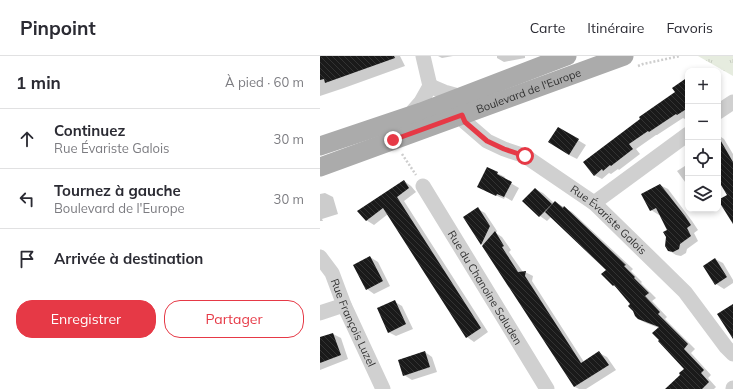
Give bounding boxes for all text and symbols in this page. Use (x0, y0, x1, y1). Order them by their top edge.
text: Pinpoint (20, 16, 96, 40)
text: Carte (530, 19, 565, 37)
text: Itinéraire (587, 19, 644, 37)
text: Favoris (666, 19, 713, 37)
street label: Boulevard de l'Europe (474, 65, 583, 116)
map controls (685, 68, 721, 212)
button: + (685, 68, 721, 104)
text: 1 min (16, 72, 61, 93)
text: À pied · 60 m (225, 74, 304, 90)
button: − (685, 104, 721, 140)
text: Continuez (54, 121, 125, 140)
icon: ahead (16, 128, 38, 150)
text: 30 m (274, 131, 304, 147)
route end (384, 131, 402, 149)
text: Rue Évariste Galois (54, 140, 170, 156)
button: locate (685, 140, 721, 176)
route start (516, 147, 534, 165)
button: layers (685, 176, 721, 212)
text: Tournez à gauche (54, 181, 181, 200)
street label: Rue Évariste Galois (568, 182, 650, 258)
icon: left (16, 188, 38, 210)
text: 30 m (274, 191, 304, 207)
text: Boulevard de l'Europe (54, 200, 185, 216)
street label: Rue du Chanoine Saluden (445, 228, 525, 347)
icon: arrive (16, 248, 38, 270)
text: Arrivée à destination (54, 249, 203, 268)
street label: Rue François Luzel (328, 277, 379, 369)
button: Enregistrer (16, 300, 156, 338)
button: Partager (164, 300, 304, 338)

